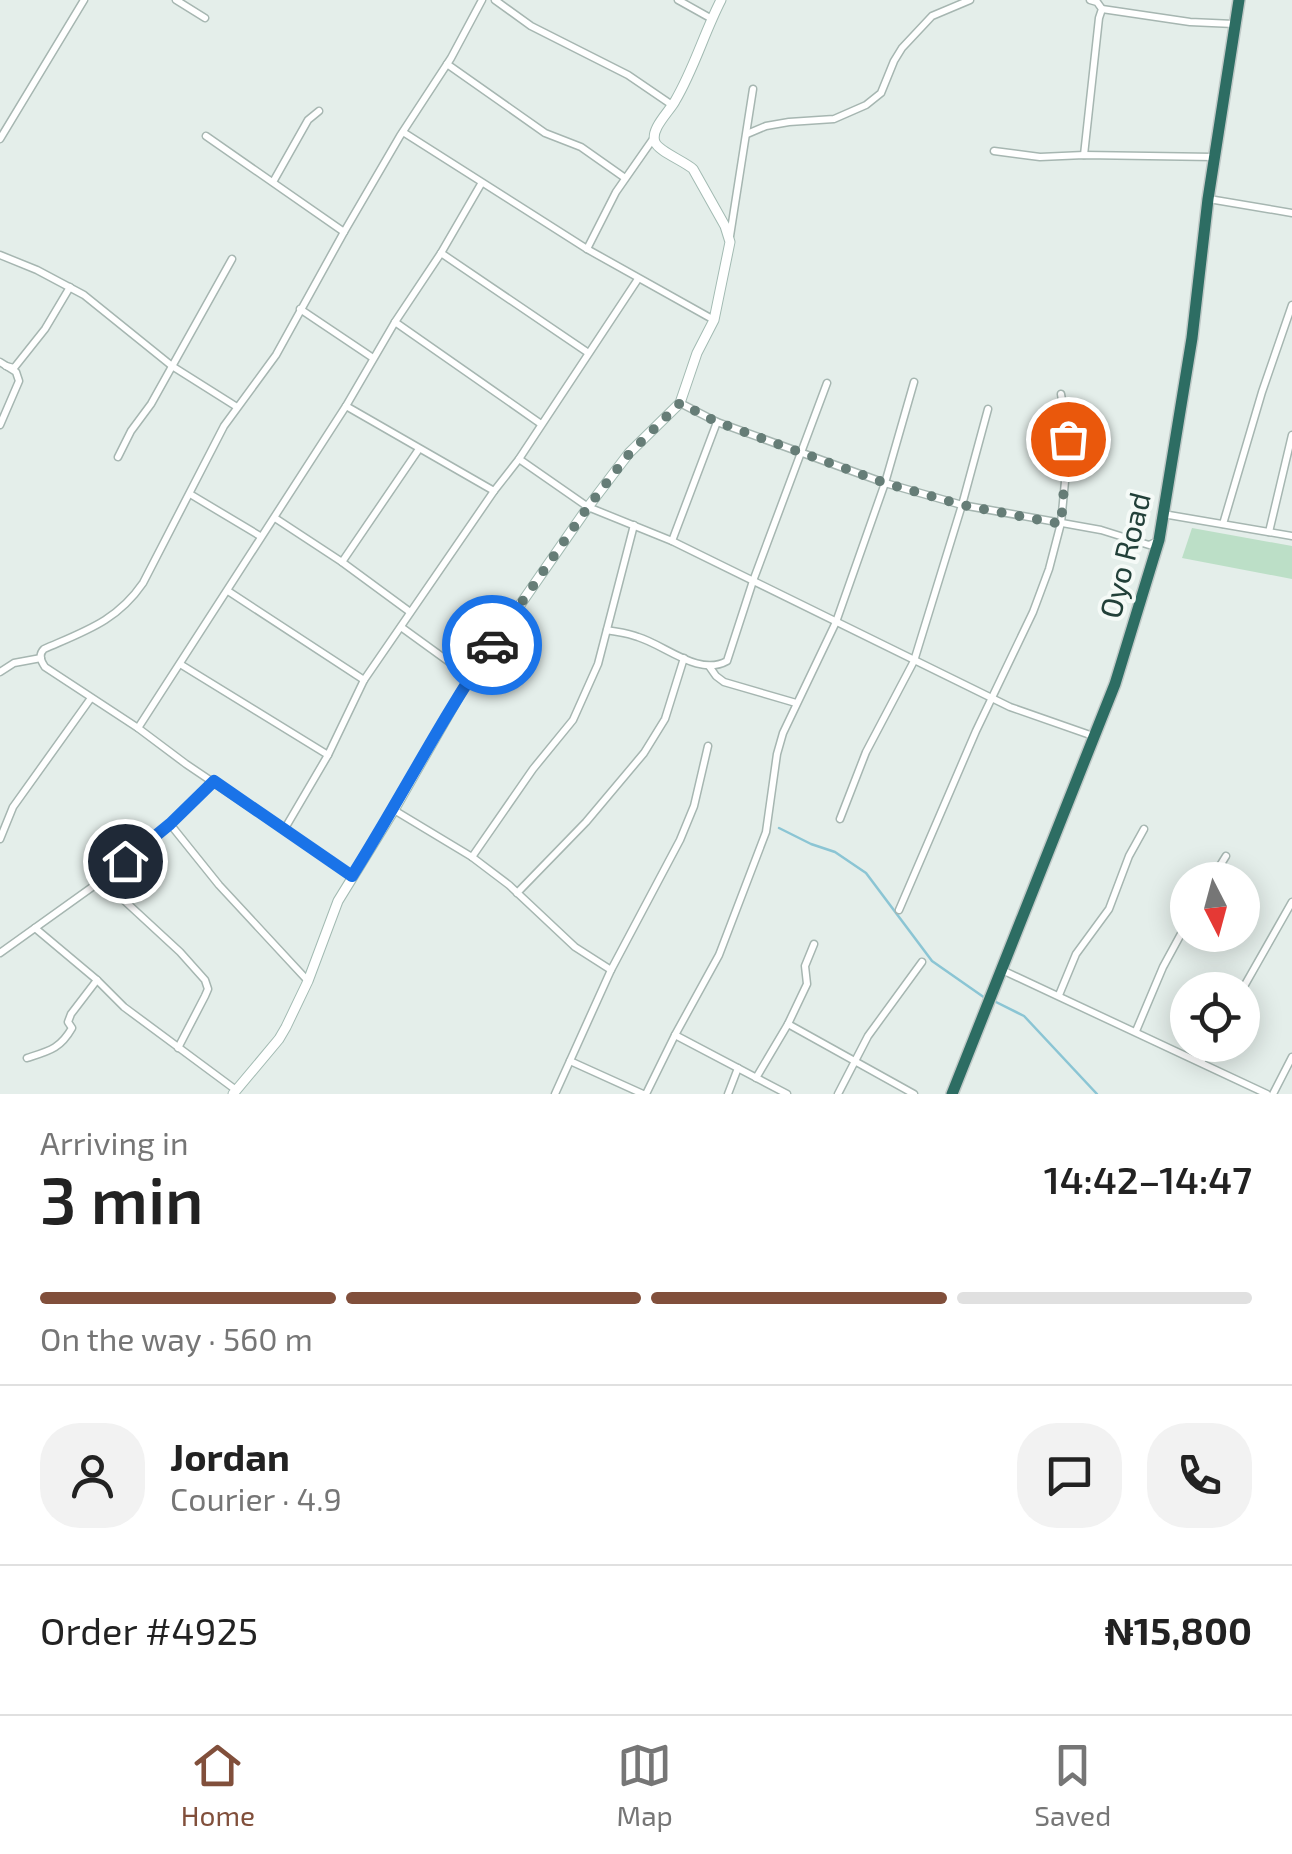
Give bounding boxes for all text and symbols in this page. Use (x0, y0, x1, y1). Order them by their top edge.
pin (1026, 397, 1111, 482)
icon: bag (1041, 412, 1096, 467)
street label: Oyo Road (1091, 488, 1157, 622)
courier (442, 595, 542, 695)
icon: car (465, 618, 520, 673)
pin (83, 819, 168, 904)
icon: home (98, 834, 153, 889)
north arrow (1170, 862, 1260, 952)
map controls (1170, 862, 1260, 1062)
button: locate (1170, 972, 1260, 1062)
text: Arriving in (40, 1123, 189, 1161)
text: 14:42–14:47 (1044, 1156, 1252, 1202)
text: 3 min (40, 1159, 204, 1237)
text: On the way · 560 m (40, 1319, 313, 1357)
button: person (40, 1423, 145, 1528)
button: chat (1017, 1423, 1122, 1528)
button: phone (1147, 1423, 1252, 1528)
text: Jordan (170, 1433, 290, 1479)
text: Courier · 4.9 (170, 1479, 342, 1517)
text: Order #4925 (40, 1607, 258, 1653)
text: ₦15,800 (1104, 1607, 1252, 1653)
tab: Home (181, 1738, 255, 1832)
tab: Map (617, 1738, 673, 1832)
tab: Saved (1034, 1738, 1111, 1832)

